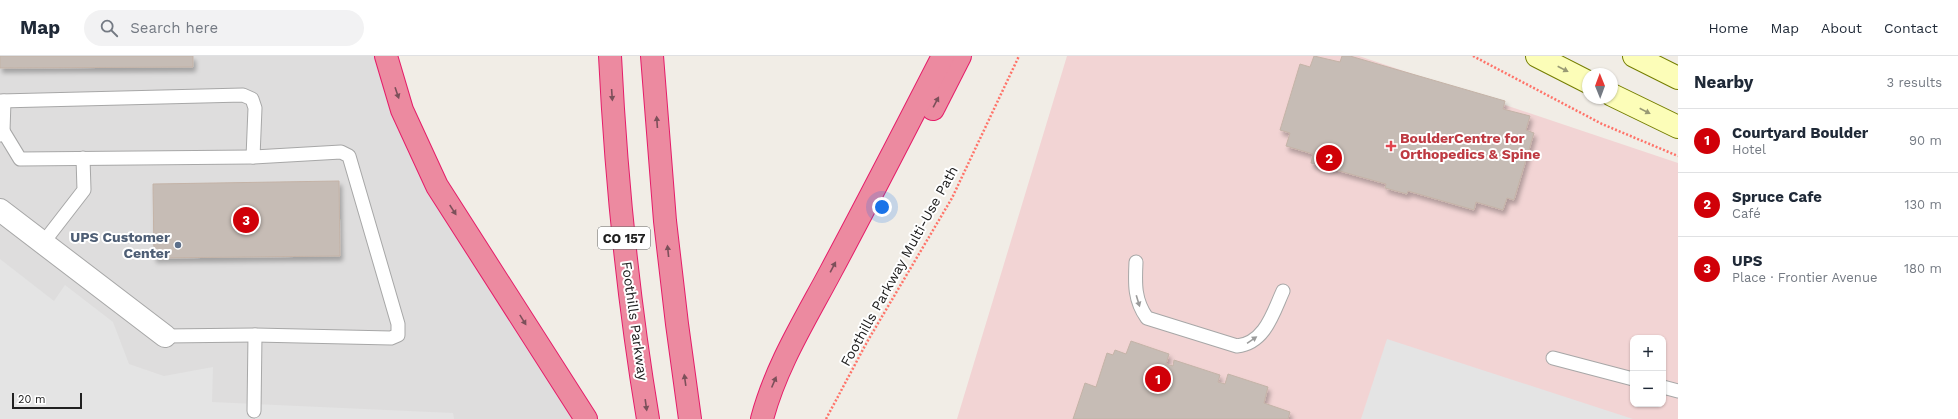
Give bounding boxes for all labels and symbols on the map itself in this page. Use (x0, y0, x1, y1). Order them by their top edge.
one-way arrow (1557, 66, 1569, 72)
north arrow (1582, 68, 1618, 104)
one-way arrow (394, 88, 400, 100)
one-way arrow (609, 89, 616, 101)
one-way arrow (933, 97, 939, 108)
one-way arrow (1639, 108, 1650, 115)
one-way arrow (653, 116, 660, 128)
place label: BoulderCentre for Orthopedics & Spine (1400, 130, 1540, 162)
marker: BoulderCentre for Orthopedics & Spine (1385, 140, 1397, 152)
pin: 2 (1316, 143, 1342, 173)
street label: Foothills Parkway Multi-Use Path (837, 163, 961, 369)
your location (872, 197, 892, 217)
pin: 3 (233, 205, 259, 235)
one-way arrow (449, 205, 457, 215)
road number: CO 157 (598, 227, 650, 249)
place label: UPS Customer Center (70, 229, 170, 261)
marker: UPS Customer Center (173, 240, 183, 250)
one-way arrow (665, 245, 672, 257)
street label: Foothills Parkway (619, 261, 651, 382)
one-way arrow (830, 261, 837, 272)
one-way arrow (1135, 295, 1141, 307)
one-way arrow (520, 314, 527, 325)
one-way arrow (1246, 337, 1257, 344)
pin: 1 (1145, 364, 1171, 394)
one-way arrow (682, 374, 688, 386)
one-way arrow (771, 377, 777, 388)
scale bar (12, 391, 82, 410)
one-way arrow (643, 399, 649, 411)

